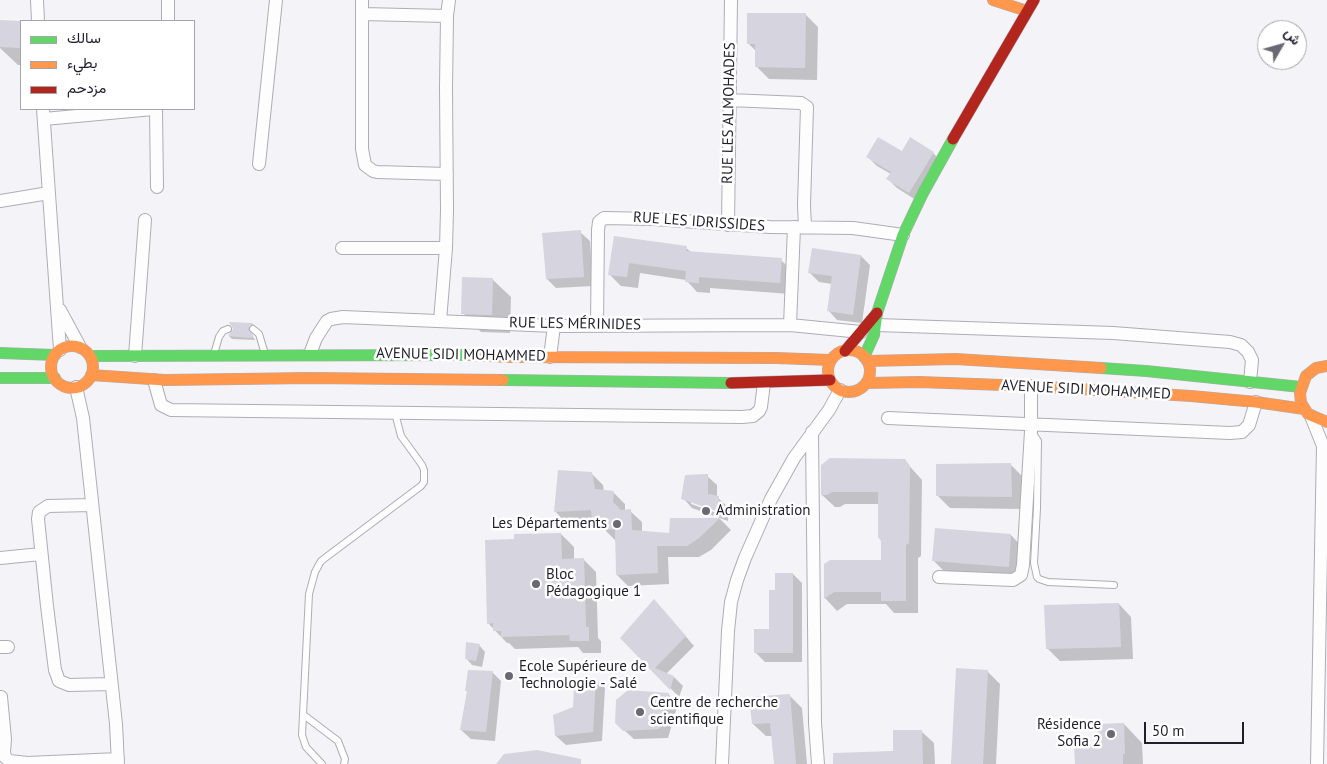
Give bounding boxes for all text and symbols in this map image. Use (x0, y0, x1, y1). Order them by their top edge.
legend (20, 20, 195, 110)
north arrow (1257, 20, 1307, 70)
text: ش (1281, 24, 1305, 49)
text: سالك (67, 28, 101, 47)
street label: RUE LES ALMOHADES (719, 42, 739, 184)
text: بطيء (67, 53, 97, 72)
text: مزدحم (67, 78, 106, 97)
street label: RUE LES IDRISSIDES (632, 208, 766, 236)
street label: RUE LES MÉRINIDES (509, 314, 641, 334)
street label: AVENUE SIDI MOHAMMED (376, 345, 546, 365)
street label: AVENUE SIDI MOHAMMED (1001, 377, 1171, 403)
place label: Administration (716, 502, 811, 520)
marker: Administration (700, 505, 712, 517)
place label: Les Départements (492, 515, 607, 533)
marker: Les Départements (611, 518, 623, 530)
place label: Bloc Pédagogique 1 (546, 566, 641, 601)
marker: Bloc Pédagogique 1 (530, 578, 542, 590)
place label: Ecole Supérieure de Technologie - Salé (519, 658, 647, 693)
marker: Ecole Supérieure de Technologie - Salé (503, 670, 515, 682)
place label: Centre de recherche scientifique (650, 694, 778, 729)
marker: Centre de recherche scientifique (634, 706, 646, 718)
scale bar (1147, 712, 1247, 744)
place label: Résidence Sofia 2 (1037, 716, 1101, 751)
text: 50 m (1152, 721, 1185, 740)
marker: Résidence Sofia 2 (1105, 728, 1117, 740)

